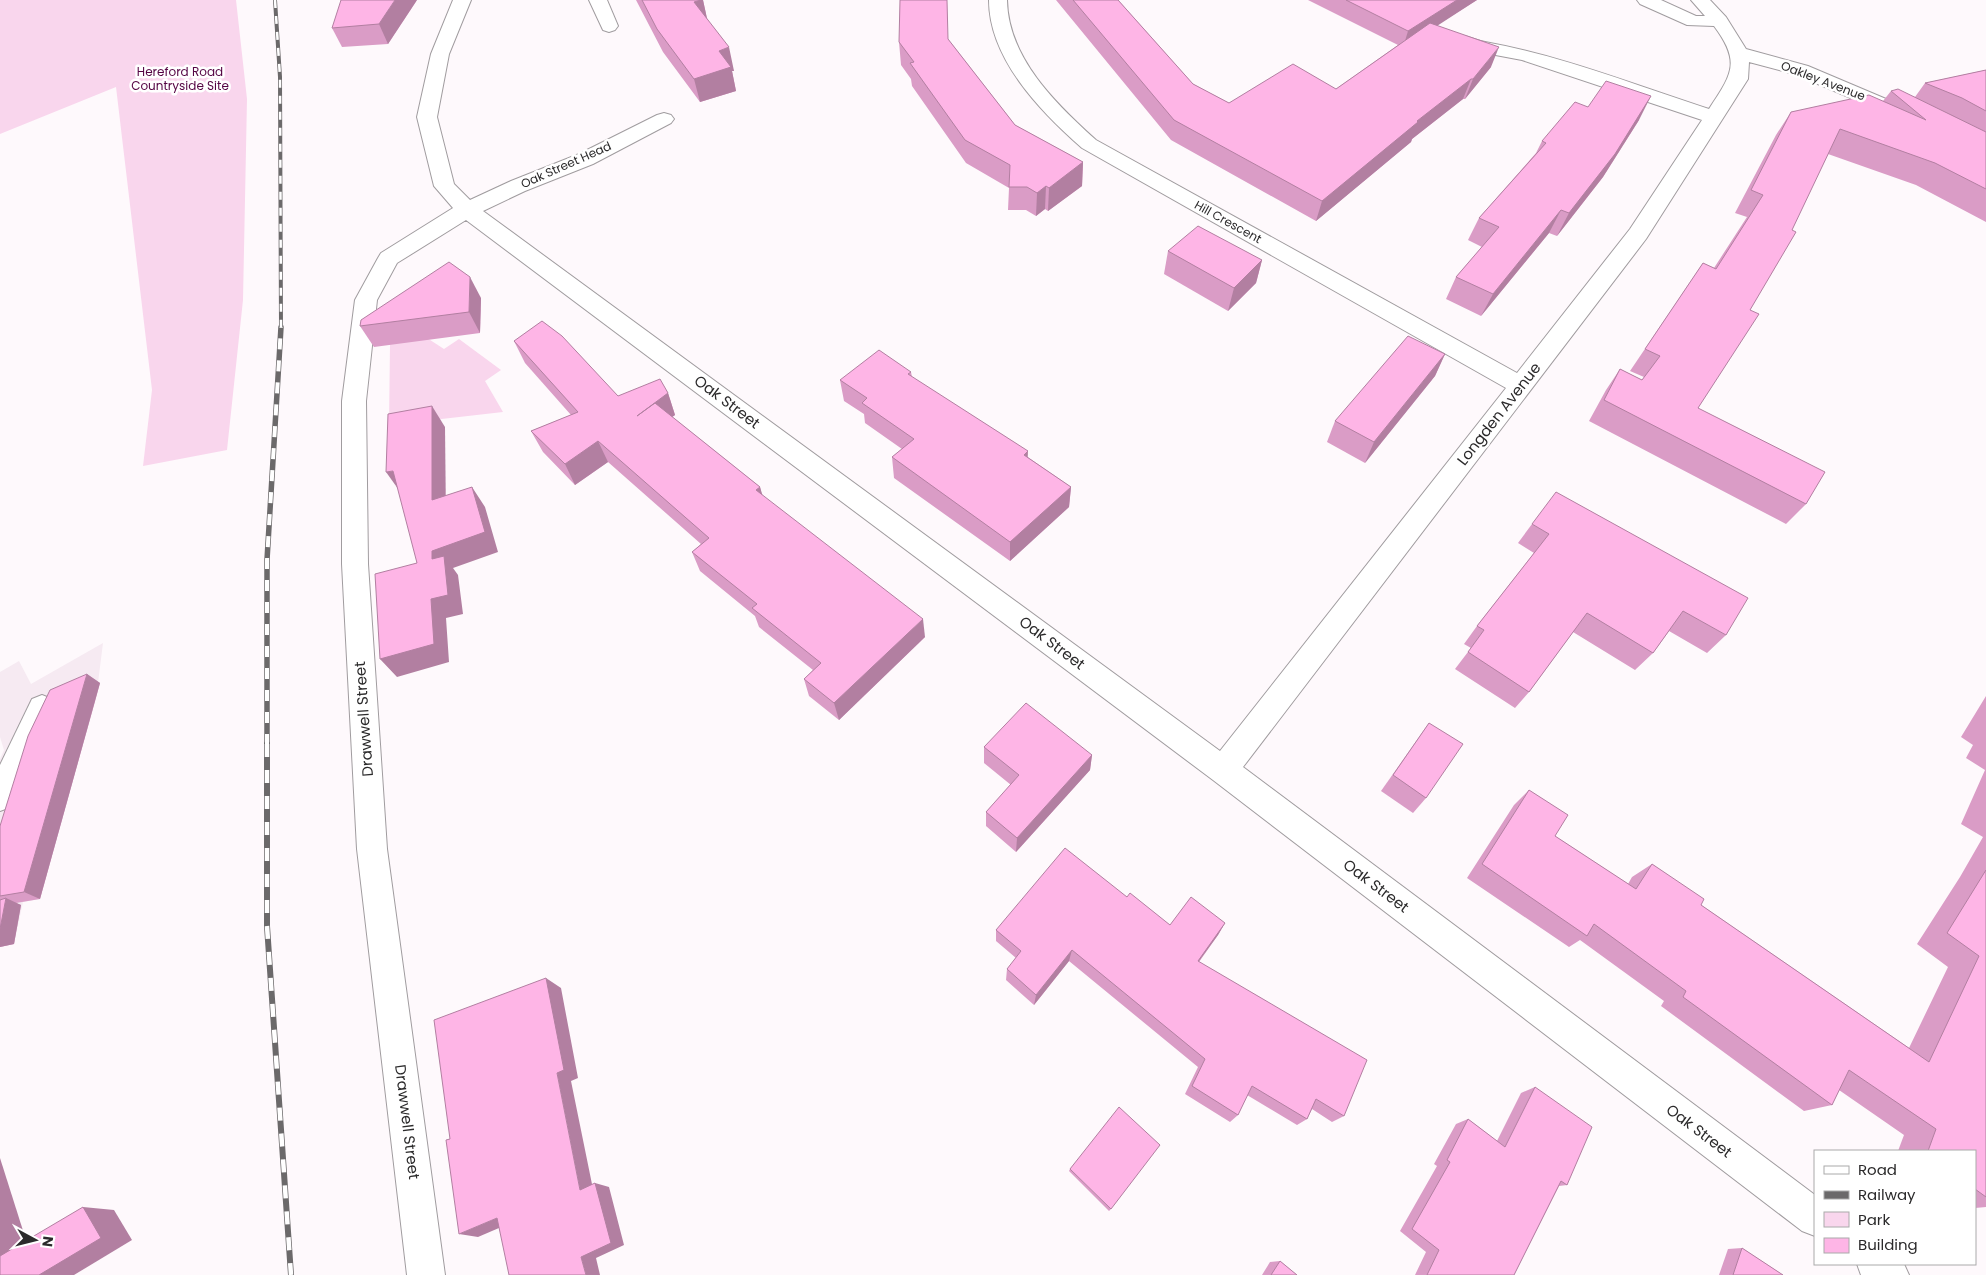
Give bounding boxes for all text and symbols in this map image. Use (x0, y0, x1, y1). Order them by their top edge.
street label: Oakley Avenue (1779, 57, 1868, 104)
park label: Hereford Road Countryside Site (131, 63, 229, 94)
street label: Oak Street Head (518, 137, 614, 192)
street label: Hill Crescent (1192, 196, 1265, 247)
street label: Longden Avenue (1452, 358, 1545, 469)
street label: Oak Street (690, 370, 765, 433)
street label: Oak Street (1015, 611, 1090, 674)
street label: Drawwell Street (349, 661, 378, 777)
street label: Oak Street (1339, 854, 1414, 917)
street label: Drawwell Street (390, 1063, 425, 1181)
street label: Oak Street (1662, 1099, 1737, 1162)
legend (1814, 1150, 1976, 1265)
text: Road (1858, 1159, 1897, 1180)
text: Railway (1858, 1184, 1916, 1205)
text: Park (1858, 1209, 1890, 1230)
north arrow (10, 1215, 60, 1265)
text: Building (1858, 1234, 1918, 1255)
text: N (37, 1235, 58, 1248)

